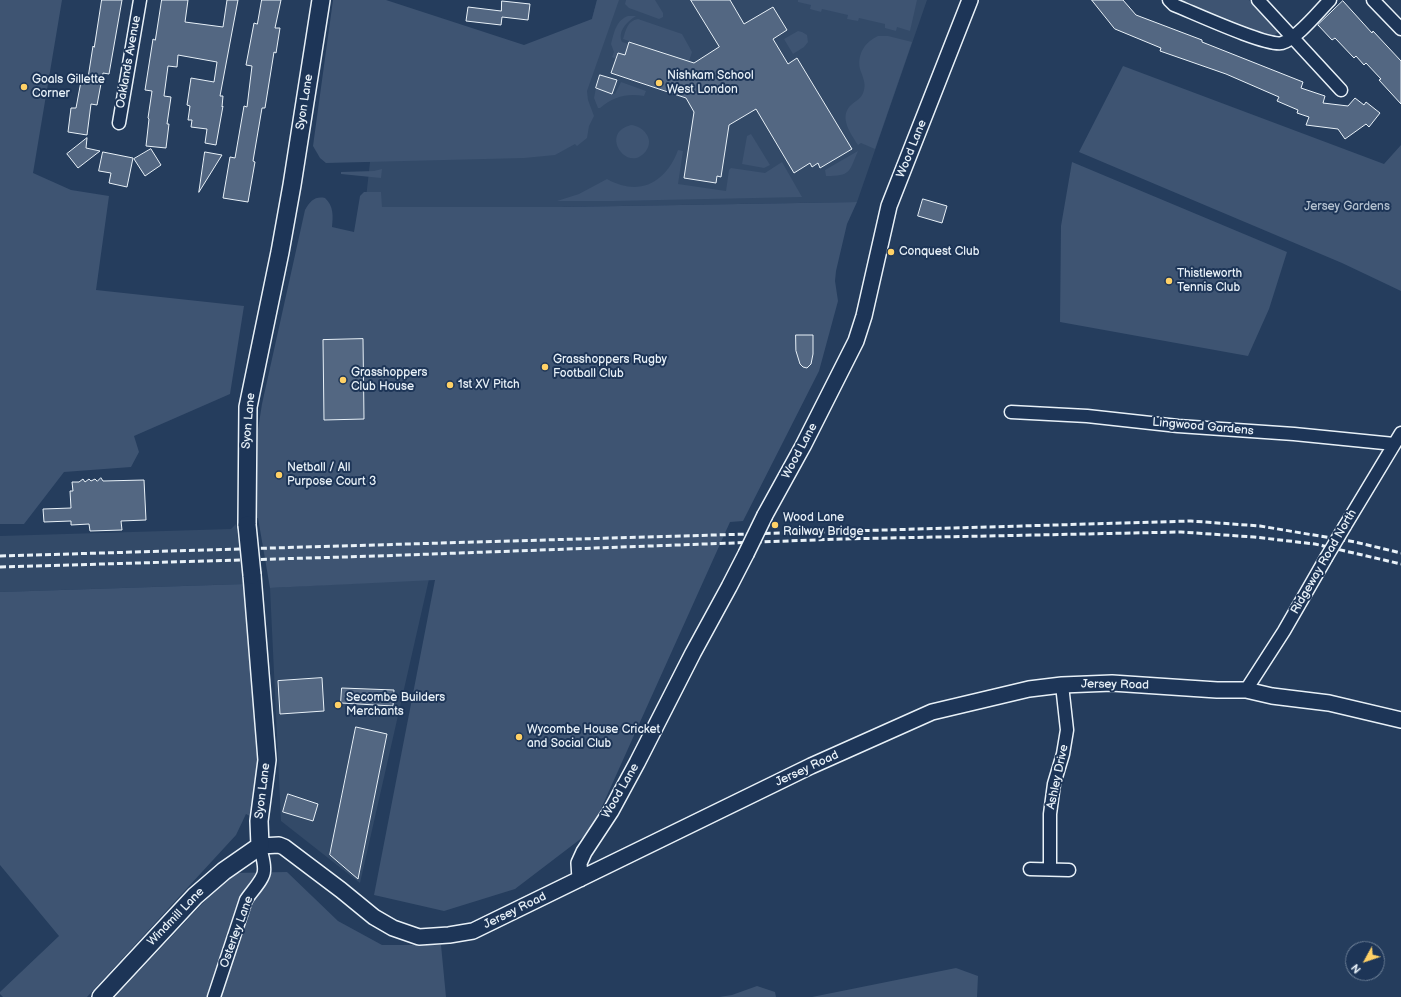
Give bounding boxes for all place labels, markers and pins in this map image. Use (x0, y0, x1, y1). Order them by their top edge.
place label: Nishkam School West London (667, 69, 754, 97)
place label: Goals Gillette Corner (32, 73, 105, 101)
marker: Nishkam School West London (654, 78, 664, 88)
marker: Goals Gillette Corner (19, 82, 29, 92)
place label: Conquest Club (899, 245, 979, 259)
marker: Conquest Club (886, 247, 896, 257)
place label: Thistleworth Tennis Club (1177, 267, 1242, 295)
marker: Thistleworth Tennis Club (1164, 276, 1174, 286)
place label: Grasshoppers Rugby Football Club (553, 353, 667, 381)
marker: Grasshoppers Rugby Football Club (540, 362, 550, 372)
place label: Grasshoppers Club House (351, 366, 428, 394)
marker: Grasshoppers Club House (338, 375, 348, 385)
place label: 1st XV Pitch (458, 378, 520, 392)
marker: 1st XV Pitch (445, 380, 455, 390)
place label: Netball / All Purpose Court 3 (287, 461, 376, 489)
marker: Netball / All Purpose Court 3 (274, 470, 284, 480)
place label: Wood Lane Railway Bridge (783, 511, 864, 539)
marker: Wood Lane Railway Bridge (770, 520, 780, 530)
place label: Secombe Builders Merchants (346, 691, 445, 719)
marker: Secombe Builders Merchants (333, 700, 343, 710)
place label: Wycombe House Cricket and Social Club (527, 723, 660, 751)
marker: Wycombe House Cricket and Social Club (514, 732, 524, 742)

